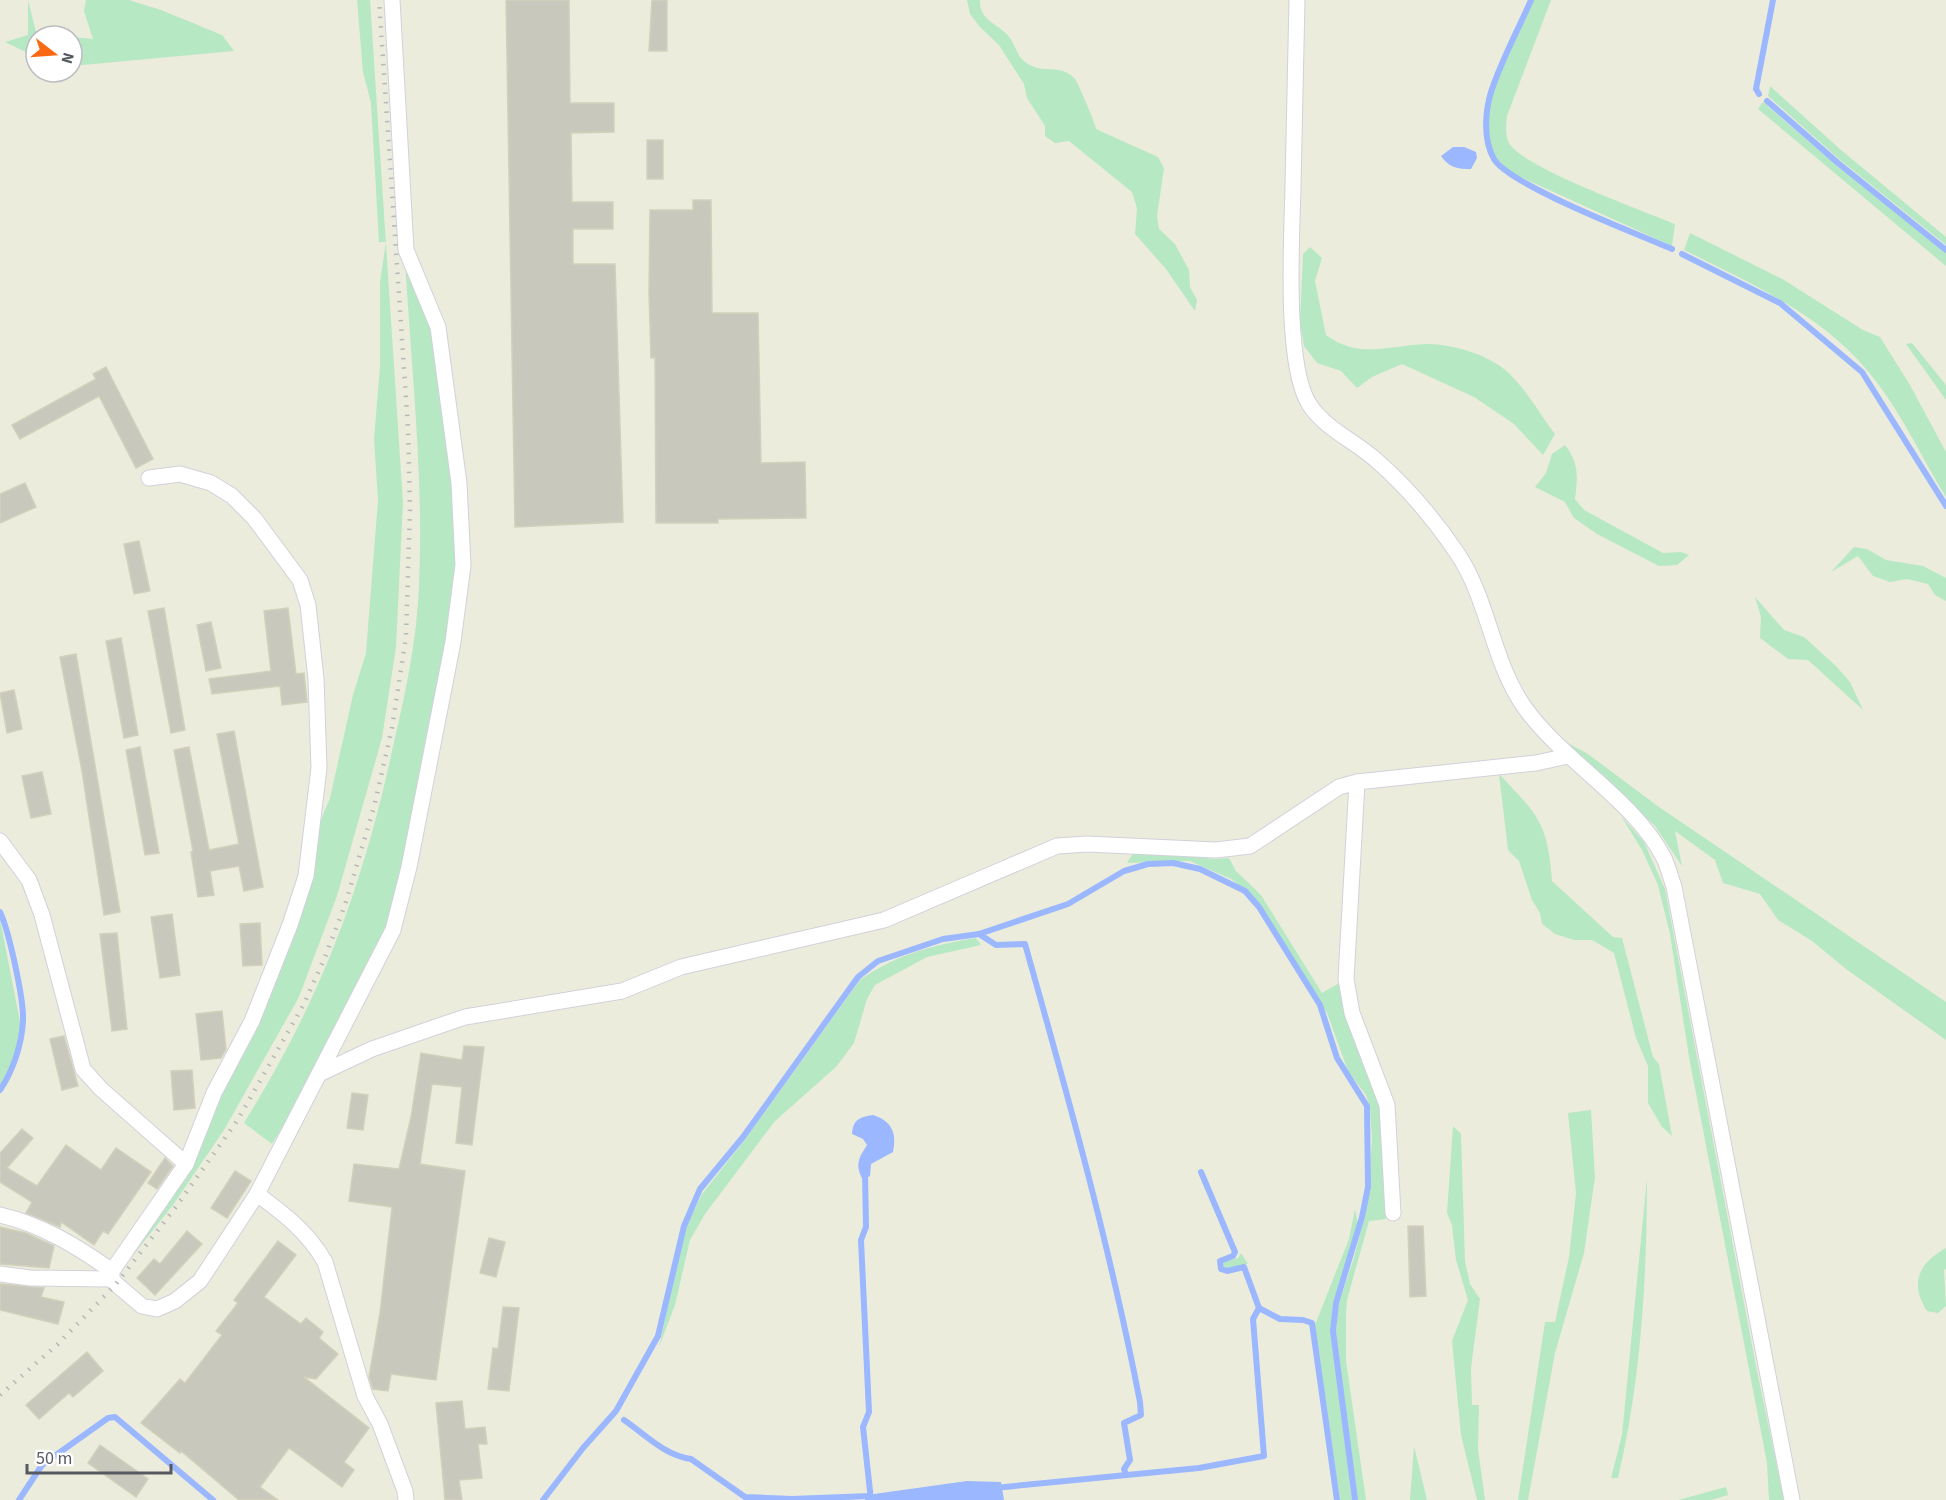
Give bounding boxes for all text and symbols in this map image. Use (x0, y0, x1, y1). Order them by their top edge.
north arrow (24, 24, 84, 84)
text: N (55, 50, 79, 66)
scale bar (27, 1437, 171, 1475)
text: 50 m (36, 1446, 72, 1471)

